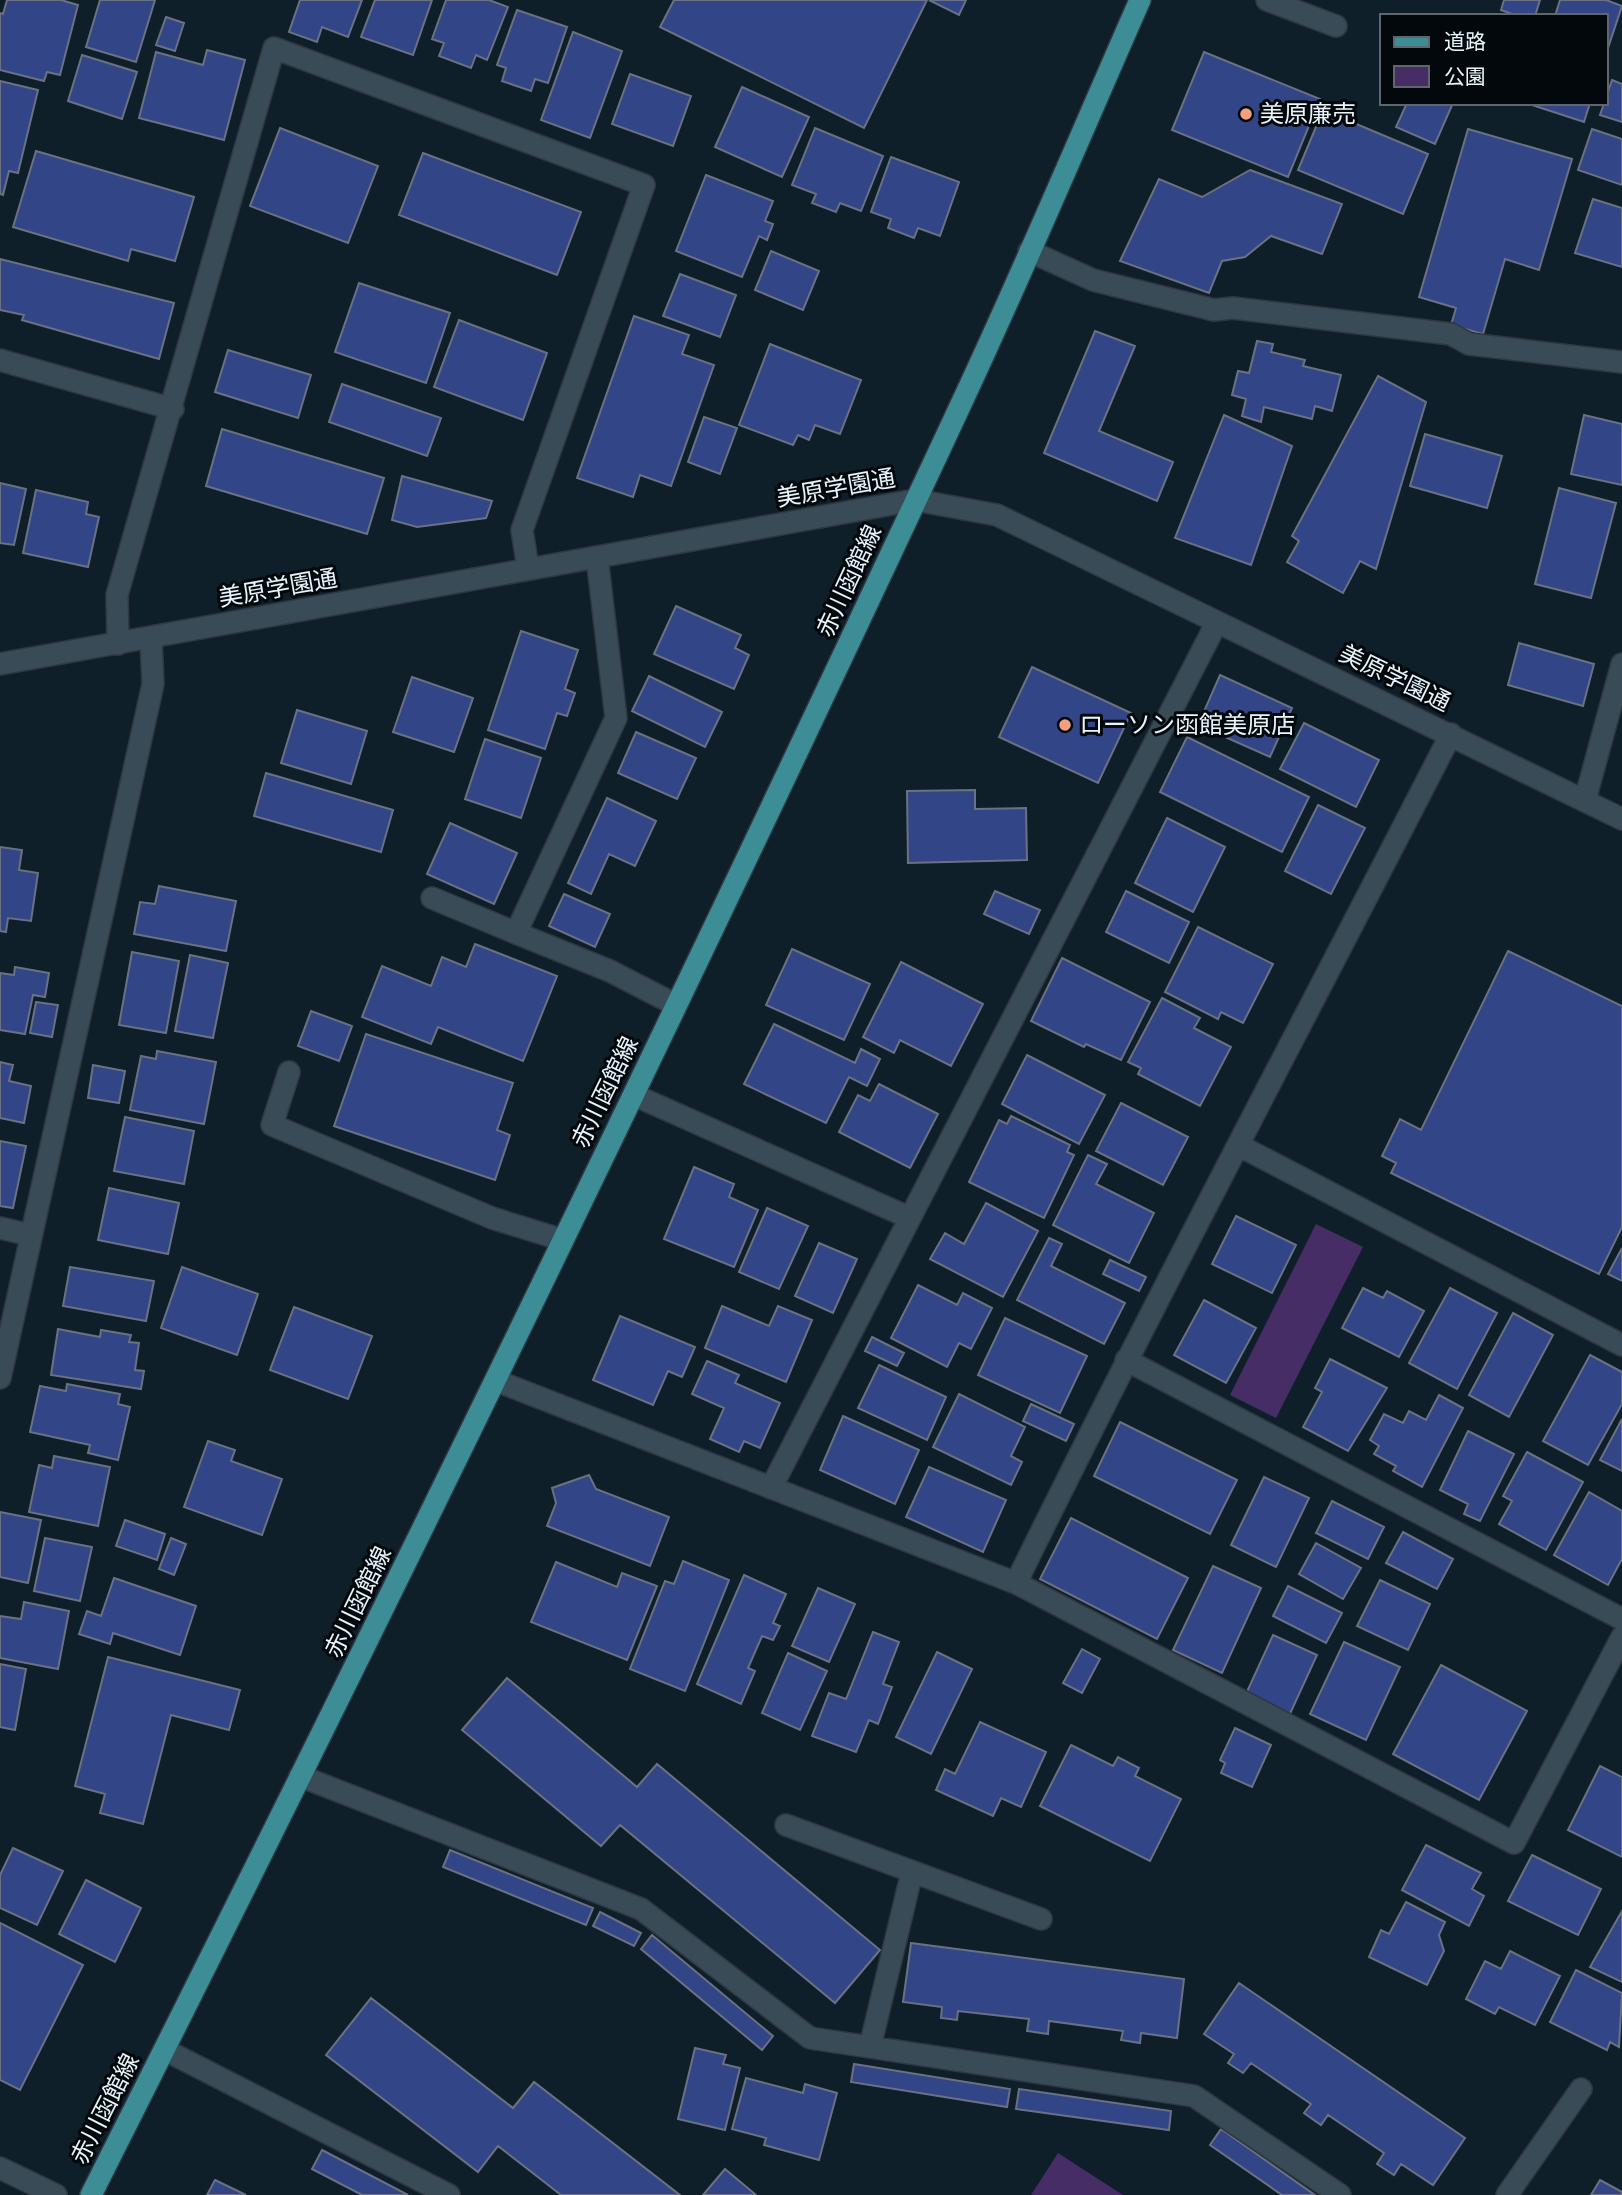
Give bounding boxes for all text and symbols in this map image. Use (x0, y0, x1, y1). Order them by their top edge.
legend (1380, 14, 1608, 105)
text: 道路 (1444, 27, 1486, 56)
text: 公園 (1444, 62, 1486, 91)
place label: 美原廉売 (1260, 97, 1356, 129)
marker: 美原廉売 (1238, 106, 1254, 122)
street label: 美原学園通 (774, 461, 898, 513)
street label: 赤川函館線 (808, 519, 888, 642)
street label: 美原学園通 (216, 561, 340, 613)
street label: 美原学園通 (1334, 636, 1456, 718)
place label: ローソン函館美原店 (1079, 708, 1295, 740)
marker: ローソン函館美原店 (1057, 717, 1073, 733)
street label: 赤川函館線 (563, 1031, 645, 1153)
street label: 赤川函館線 (316, 1541, 398, 1663)
street label: 赤川函館線 (63, 2048, 146, 2169)

